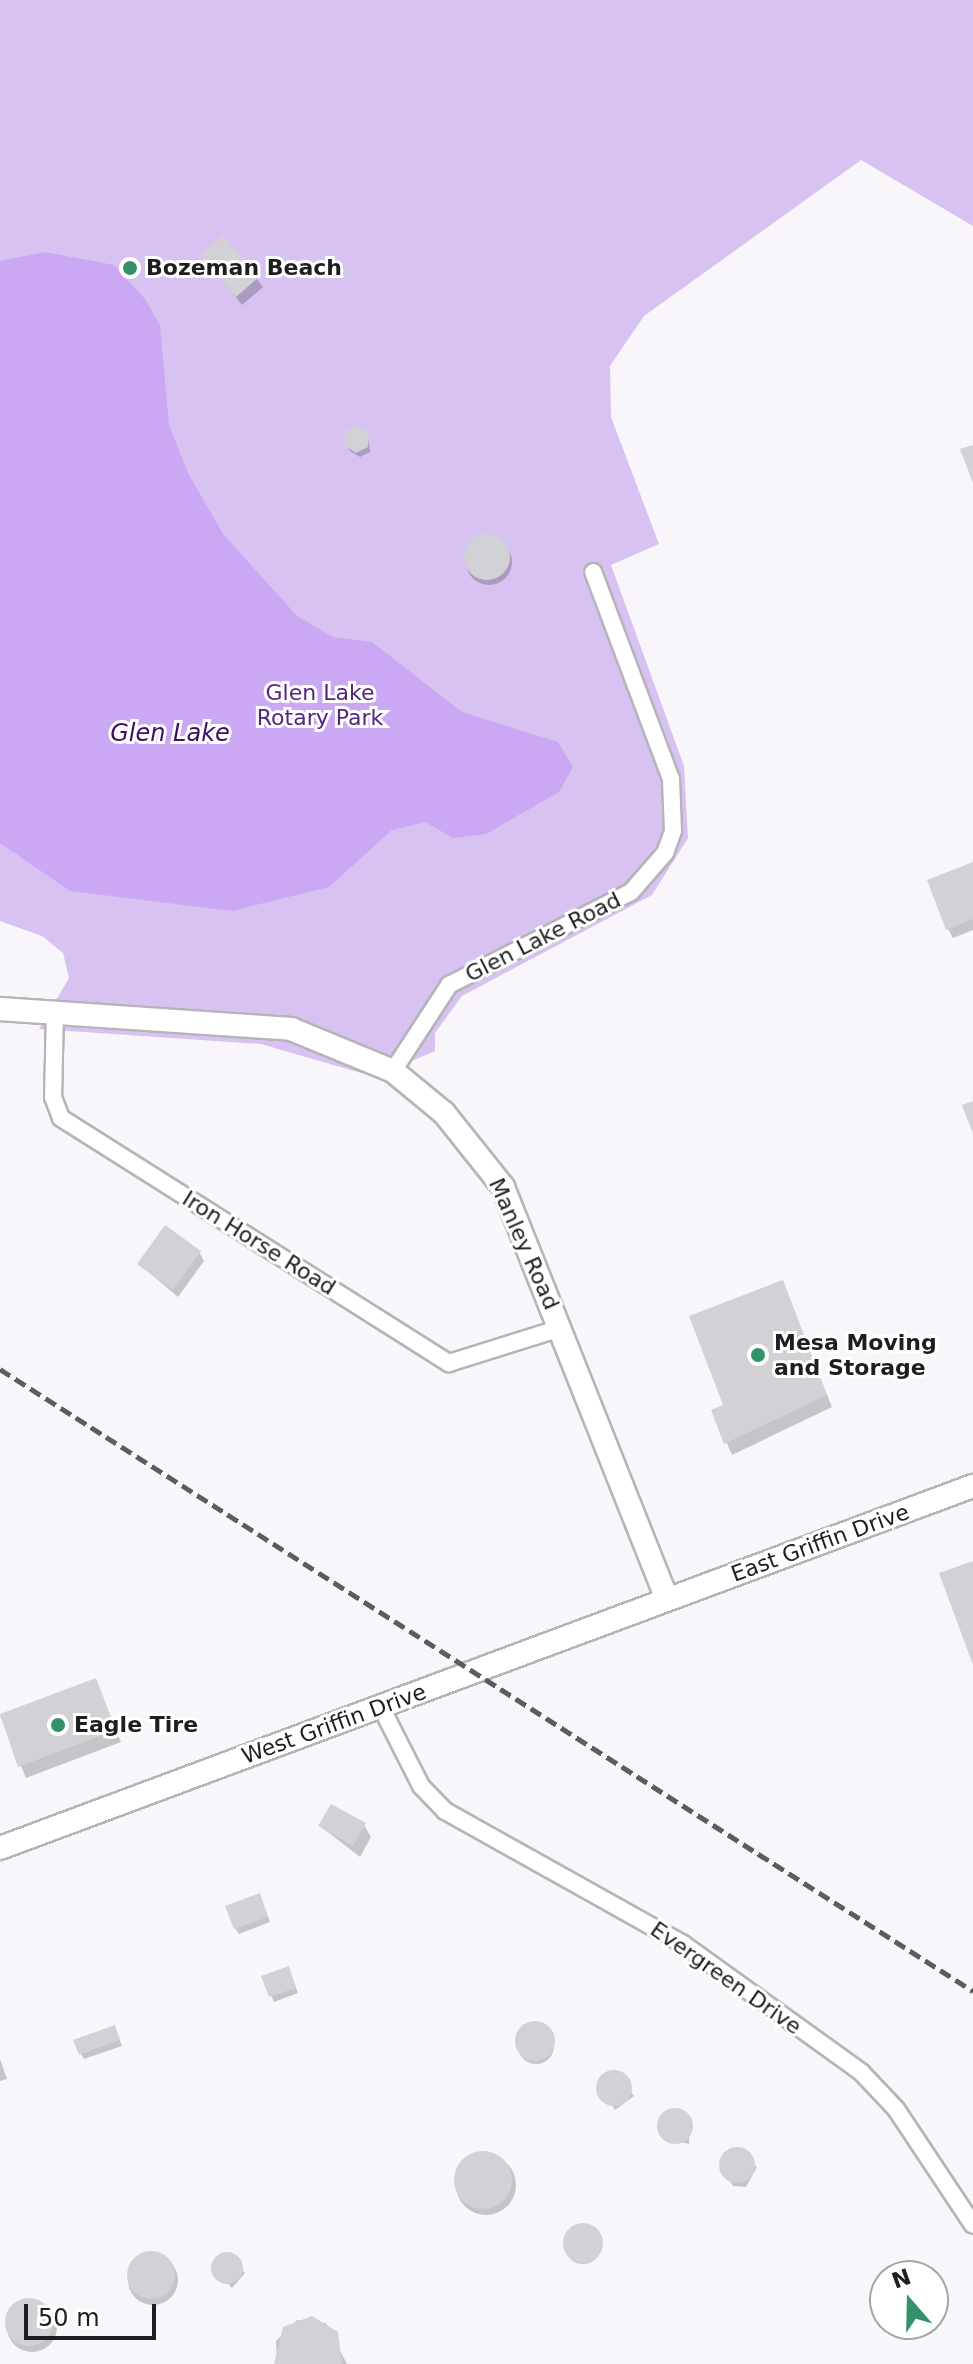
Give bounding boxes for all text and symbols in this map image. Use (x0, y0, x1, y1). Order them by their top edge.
place label: Bozeman Beach (146, 255, 342, 281)
marker: Bozeman Beach (121, 259, 139, 277)
park label: Glen Lake Rotary Park (257, 679, 383, 730)
water label: Glen Lake (110, 720, 230, 748)
street label: Glen Lake Road (461, 886, 625, 988)
street label: Manley Road (483, 1174, 565, 1314)
street label: Iron Horse Road (178, 1185, 340, 1301)
place label: Mesa Moving and Storage (774, 1329, 937, 1380)
marker: Mesa Moving and Storage (749, 1346, 767, 1364)
street label: East Griffin Drive (727, 1499, 913, 1587)
street label: West Griffin Drive (238, 1678, 430, 1770)
place label: Eagle Tire (74, 1712, 198, 1738)
marker: Eagle Tire (49, 1716, 67, 1734)
street label: Evergreen Drive (645, 1916, 807, 2040)
north arrow (869, 2260, 949, 2340)
text: N (888, 2264, 914, 2294)
scale bar (28, 2288, 160, 2338)
text: 50 m (38, 2304, 100, 2332)

